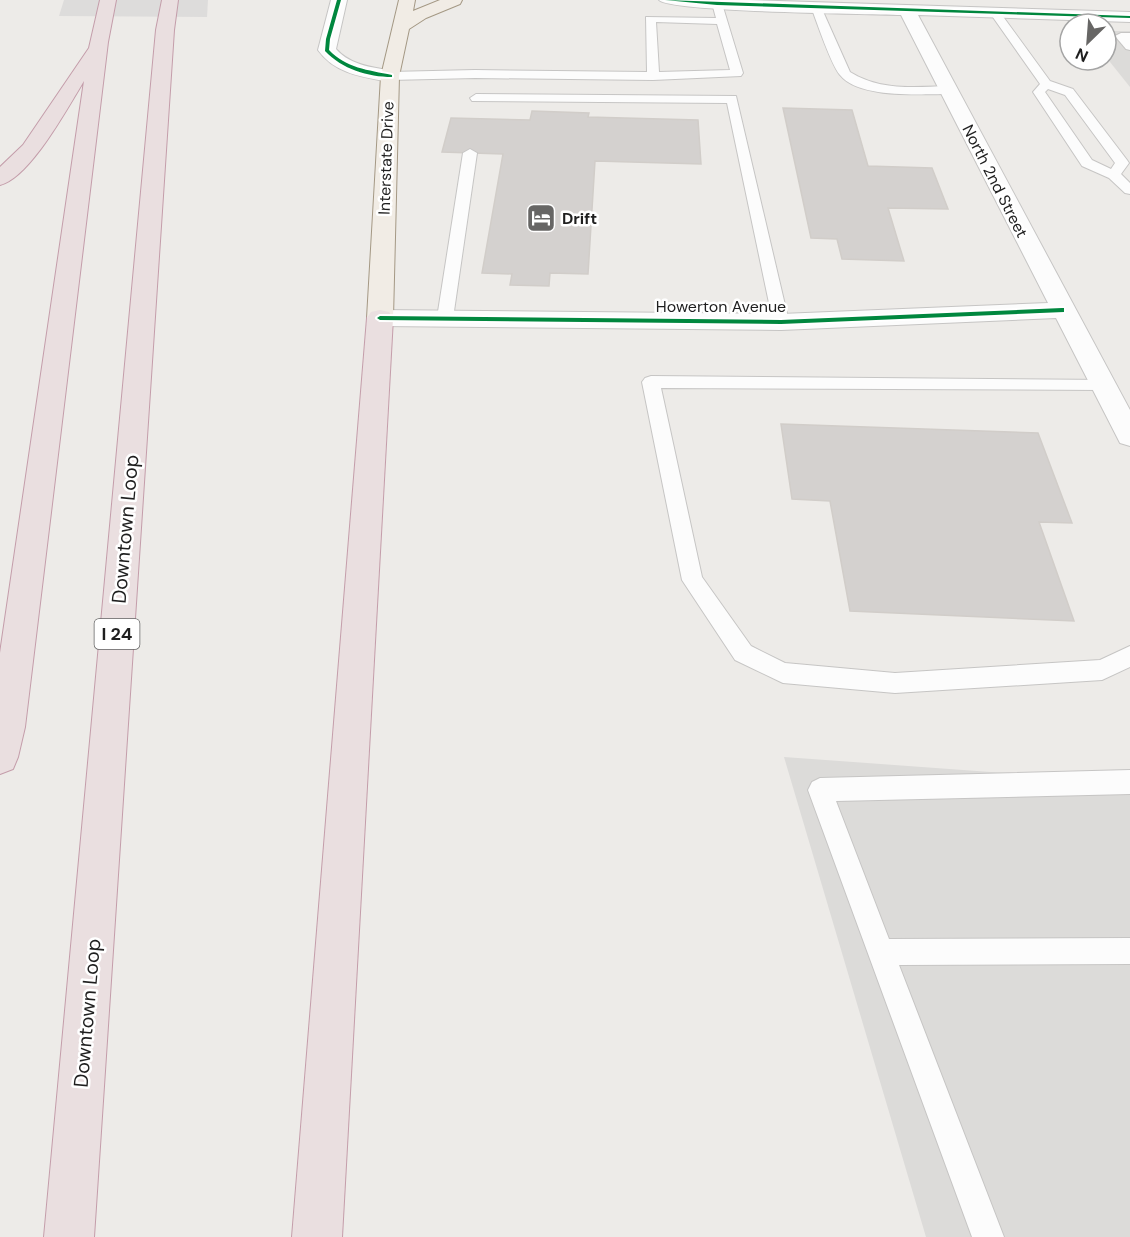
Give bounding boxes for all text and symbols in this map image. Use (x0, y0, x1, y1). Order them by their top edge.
north arrow (1058, 12, 1118, 72)
text: N (1072, 43, 1092, 67)
street label: Interstate Drive (374, 101, 398, 215)
street label: North 2nd Street (957, 121, 1033, 241)
hotel icon: Drift (525, 202, 557, 234)
place label: Drift (562, 208, 597, 229)
street label: Howerton Avenue (656, 296, 786, 317)
street label: Downtown Loop (106, 453, 144, 605)
road number: I 24 (94, 619, 140, 649)
street label: Downtown Loop (68, 937, 106, 1089)

